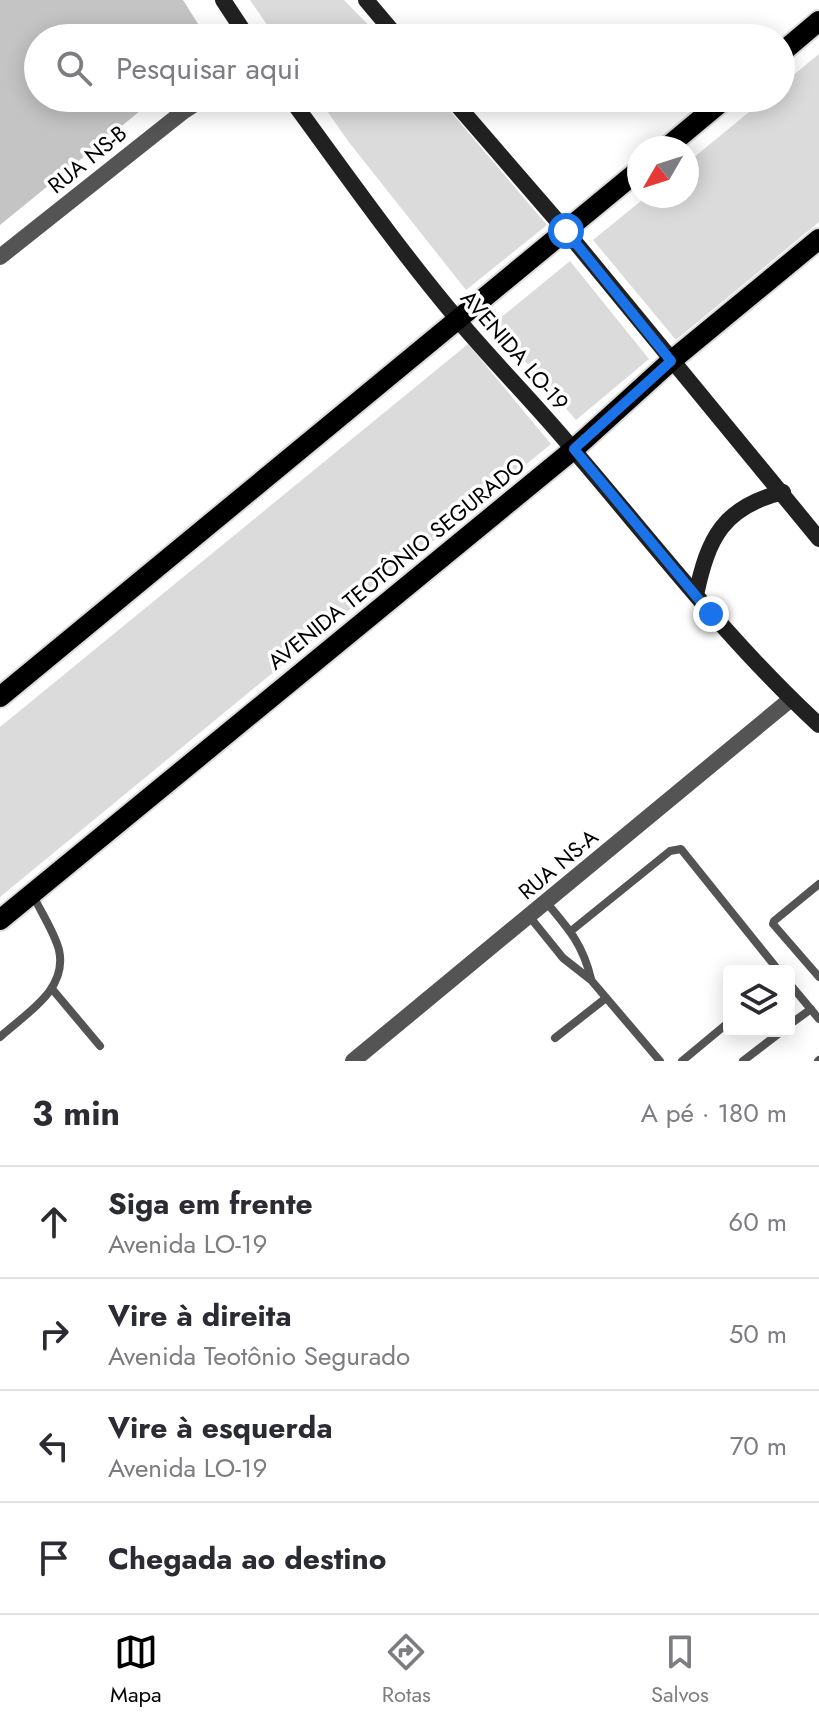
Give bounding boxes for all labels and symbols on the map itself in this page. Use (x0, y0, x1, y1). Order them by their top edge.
street label: RUA NS-B (41, 117, 133, 201)
north arrow (627, 136, 699, 208)
route start (548, 213, 584, 249)
street label: AVENIDA LO-19 (454, 283, 576, 417)
street label: AVENIDA TEOTÔNIO SEGURADO (260, 449, 532, 677)
route end (693, 596, 729, 632)
street label: RUA NS-A (511, 821, 605, 907)

